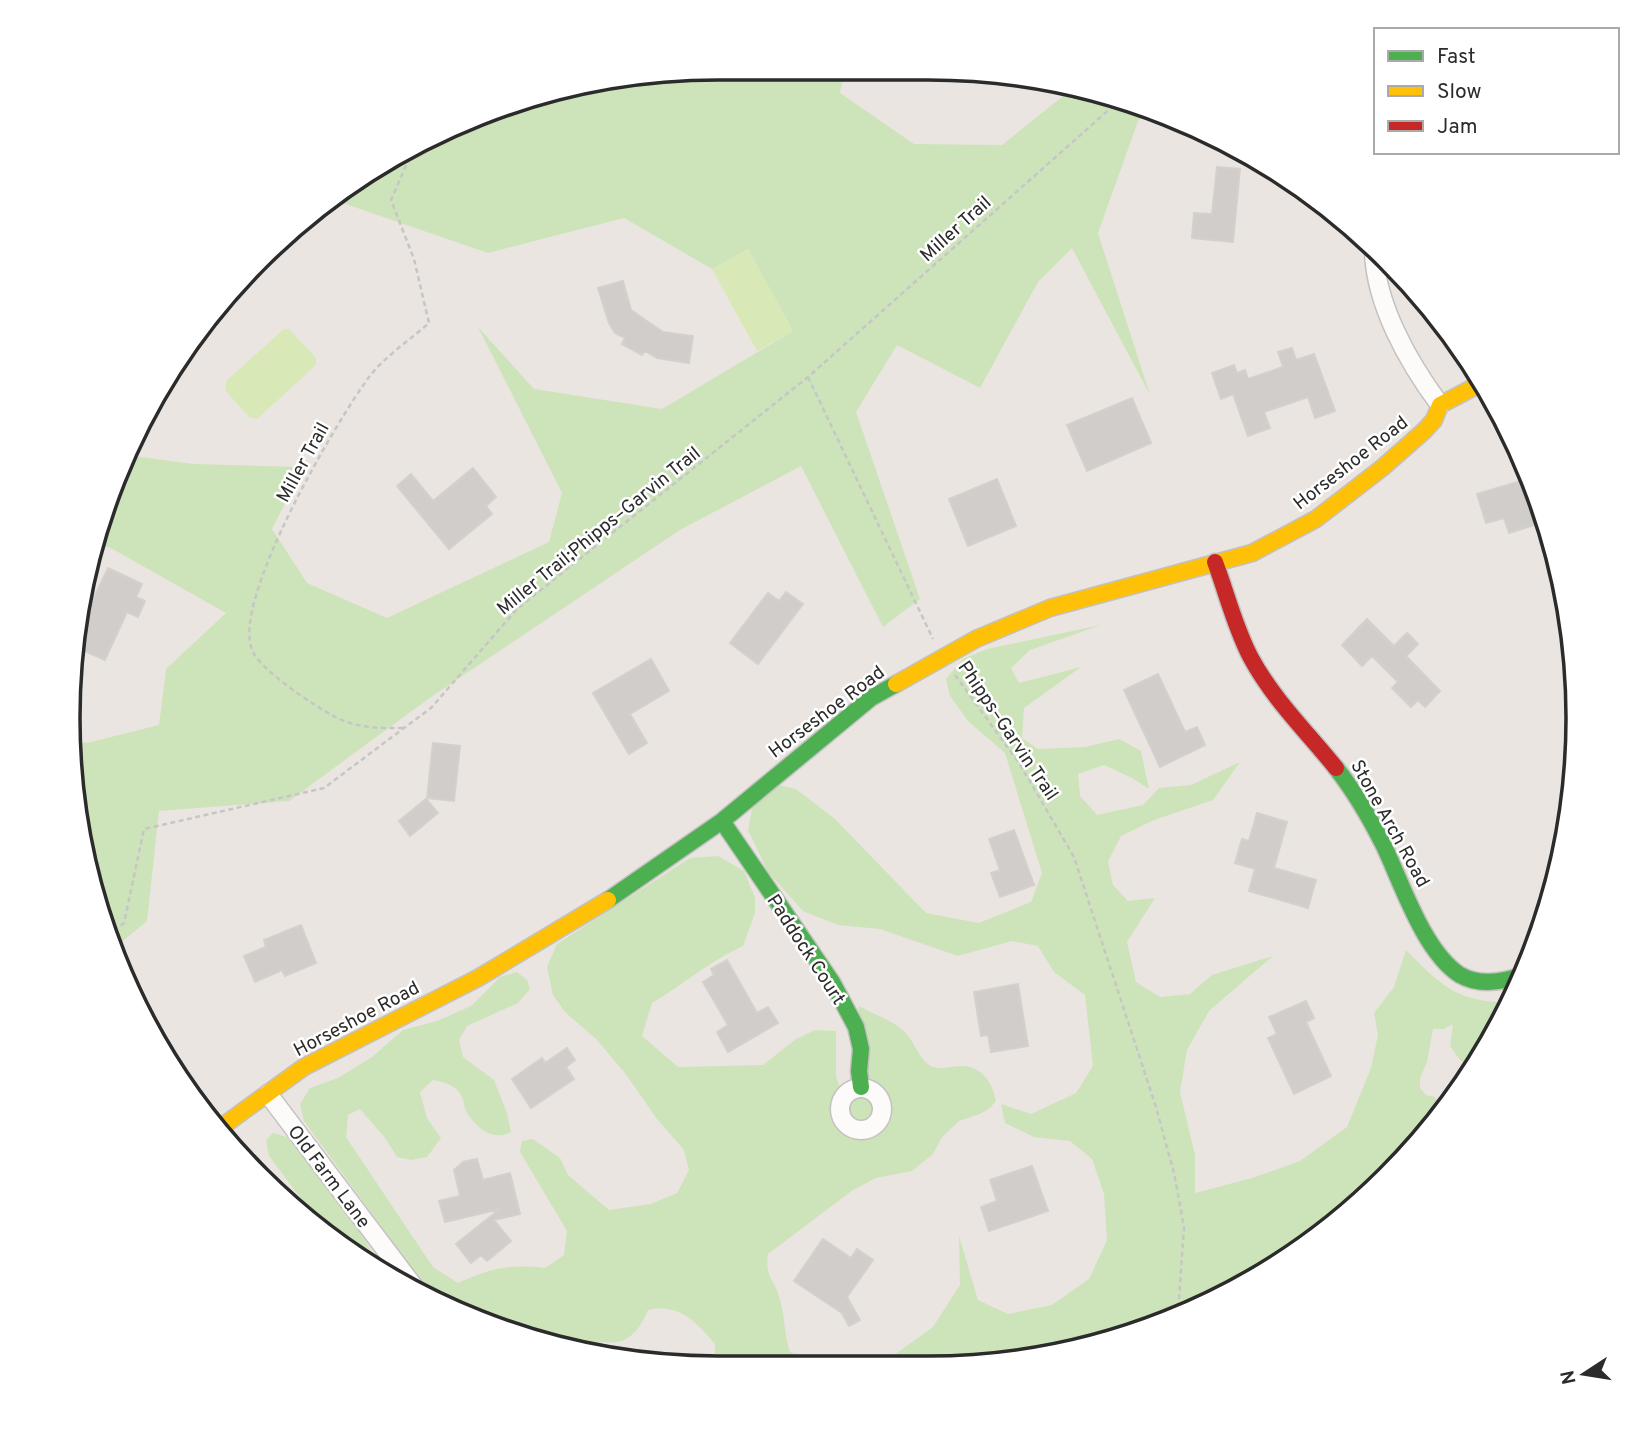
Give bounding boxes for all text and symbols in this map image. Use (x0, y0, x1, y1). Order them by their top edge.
legend (1374, 28, 1619, 154)
text: Fast (1437, 44, 1476, 71)
text: Slow (1437, 79, 1482, 106)
text: Jam (1437, 114, 1478, 141)
street label: Miller Trail (916, 191, 997, 268)
street label: Horseshoe Road (1289, 411, 1413, 516)
street label: Miller Trail (272, 419, 336, 507)
street label: Miller Trail;Phipps–Garvin Trail (492, 442, 706, 621)
street label: Phipps–Garvin Trail (952, 657, 1063, 806)
street label: Horseshoe Road (764, 661, 890, 764)
street label: Stone Arch Road (1344, 756, 1434, 892)
street label: Paddock Court (761, 890, 850, 1010)
street label: Horseshoe Road (290, 976, 424, 1063)
street label: Old Farm Lane (282, 1121, 375, 1234)
north arrow (1549, 1339, 1619, 1409)
text: N (1556, 1368, 1582, 1386)

